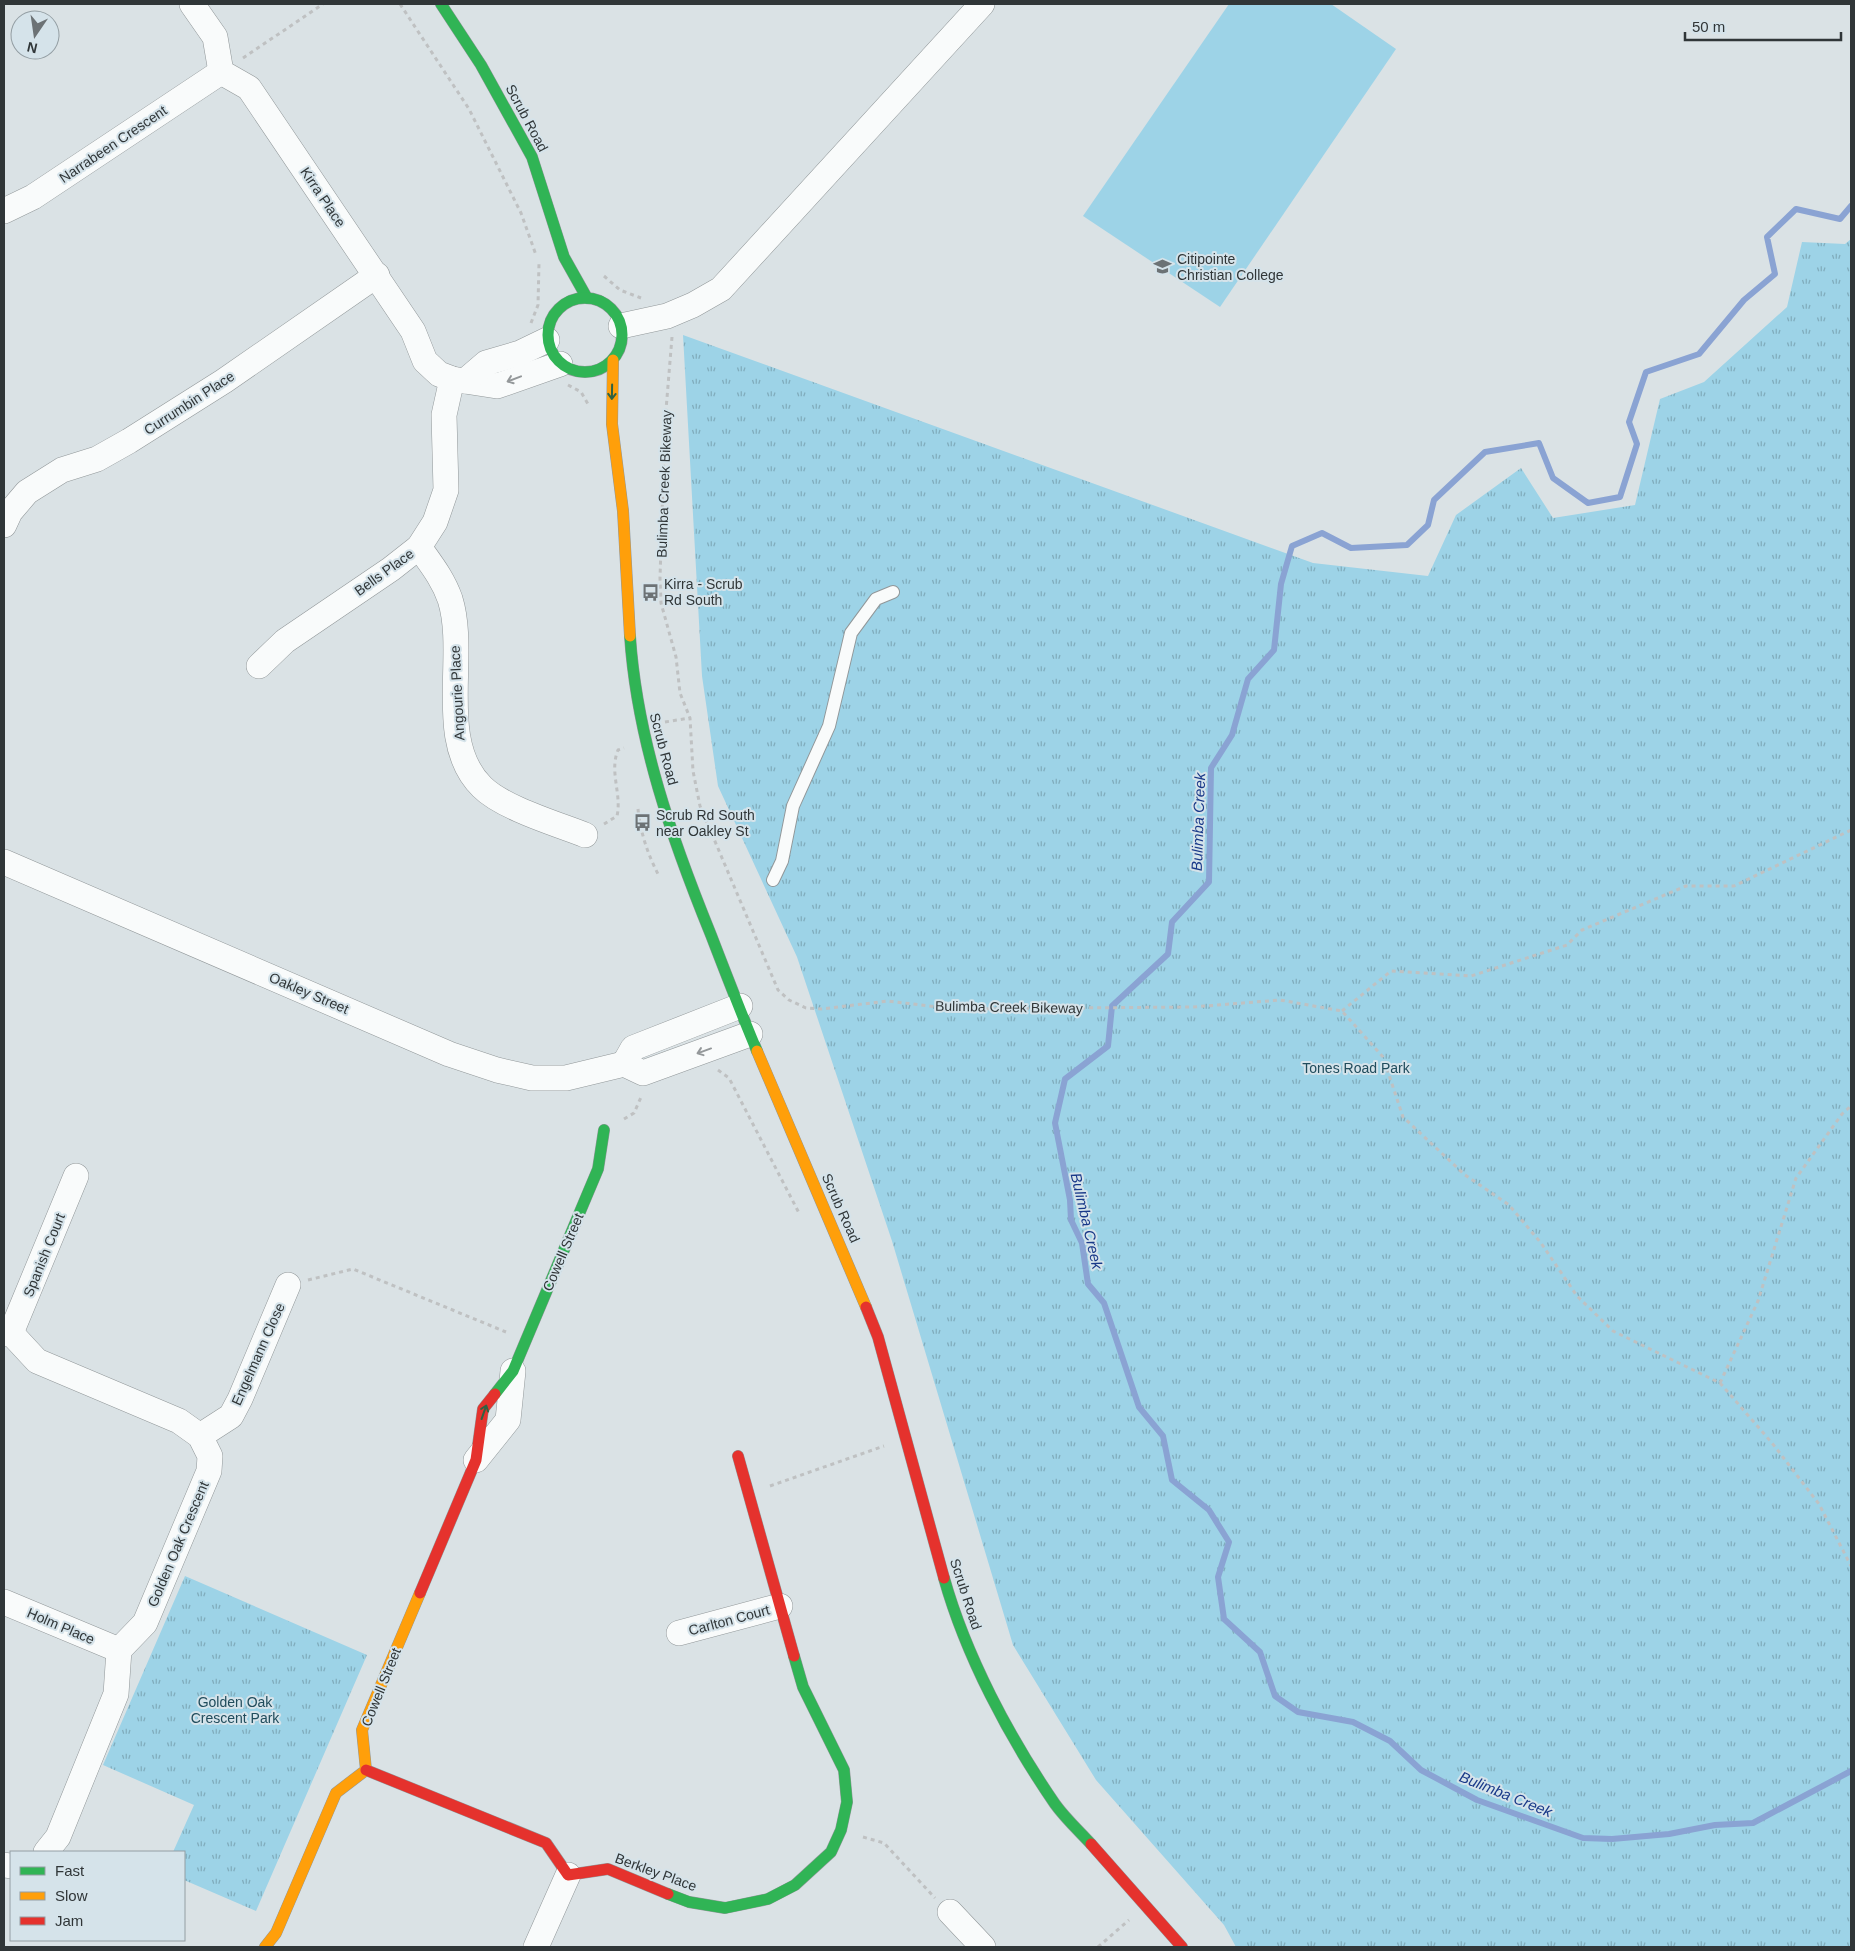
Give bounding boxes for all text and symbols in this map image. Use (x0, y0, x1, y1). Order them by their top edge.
north arrow (10, 10, 60, 60)
scale bar (1685, 10, 1841, 42)
text: 50 m (1692, 18, 1725, 35)
text: N (25, 39, 39, 57)
street label: Scrub Road (503, 82, 551, 154)
street label: Narrabeen Crescent (56, 102, 170, 186)
street label: Kirra Place (297, 164, 349, 230)
place label: Citipointe Christian College (1177, 251, 1284, 283)
school or university icon: Citipointe Christian College (1153, 257, 1173, 277)
street label: Currumbin Place (141, 368, 237, 438)
one-way arrow (507, 375, 522, 384)
one-way arrow (608, 384, 617, 400)
street label: Bulimba Creek Bikeway (653, 410, 675, 558)
street label: Bells Place (351, 545, 417, 599)
place label: Kirra - Scrub Rd South (664, 576, 743, 608)
bus stop icon: Kirra - Scrub Rd South (640, 582, 660, 602)
street label: Angourie Place (447, 645, 467, 741)
street label: Scrub Road (647, 711, 681, 787)
water label: Bulimba Creek (1188, 771, 1208, 871)
place label: Scrub Rd South near Oakley St (656, 807, 755, 839)
bus stop icon: Scrub Rd South near Oakley St (632, 813, 652, 833)
street label: Oakley Street (267, 969, 351, 1017)
street label: Bulimba Creek Bikeway (935, 998, 1083, 1016)
one-way arrow (697, 1047, 712, 1056)
park label: Tones Road Park (1302, 1060, 1411, 1076)
street label: Scrub Road (819, 1171, 863, 1245)
water label: Bulimba Creek (1068, 1171, 1107, 1272)
street label: Cowell Street (539, 1210, 587, 1293)
street label: Spanish Court (20, 1211, 68, 1299)
street label: Engelmann Close (228, 1300, 288, 1408)
one-way arrow (480, 1405, 489, 1420)
street label: Golden Oak Crescent (144, 1479, 212, 1609)
street label: Scrub Road (947, 1556, 985, 1632)
street label: Carlton Court (687, 1601, 771, 1639)
street label: Holm Place (25, 1605, 97, 1647)
street label: Cowell Street (358, 1645, 404, 1729)
park label: Golden Oak Crescent Park (191, 1694, 280, 1726)
water label: Bulimba Creek (1457, 1768, 1556, 1821)
street label: Berkley Place (613, 1850, 699, 1894)
legend (10, 1851, 185, 1941)
text: Fast (55, 1862, 85, 1879)
text: Slow (55, 1887, 88, 1904)
text: Jam (55, 1912, 83, 1929)

